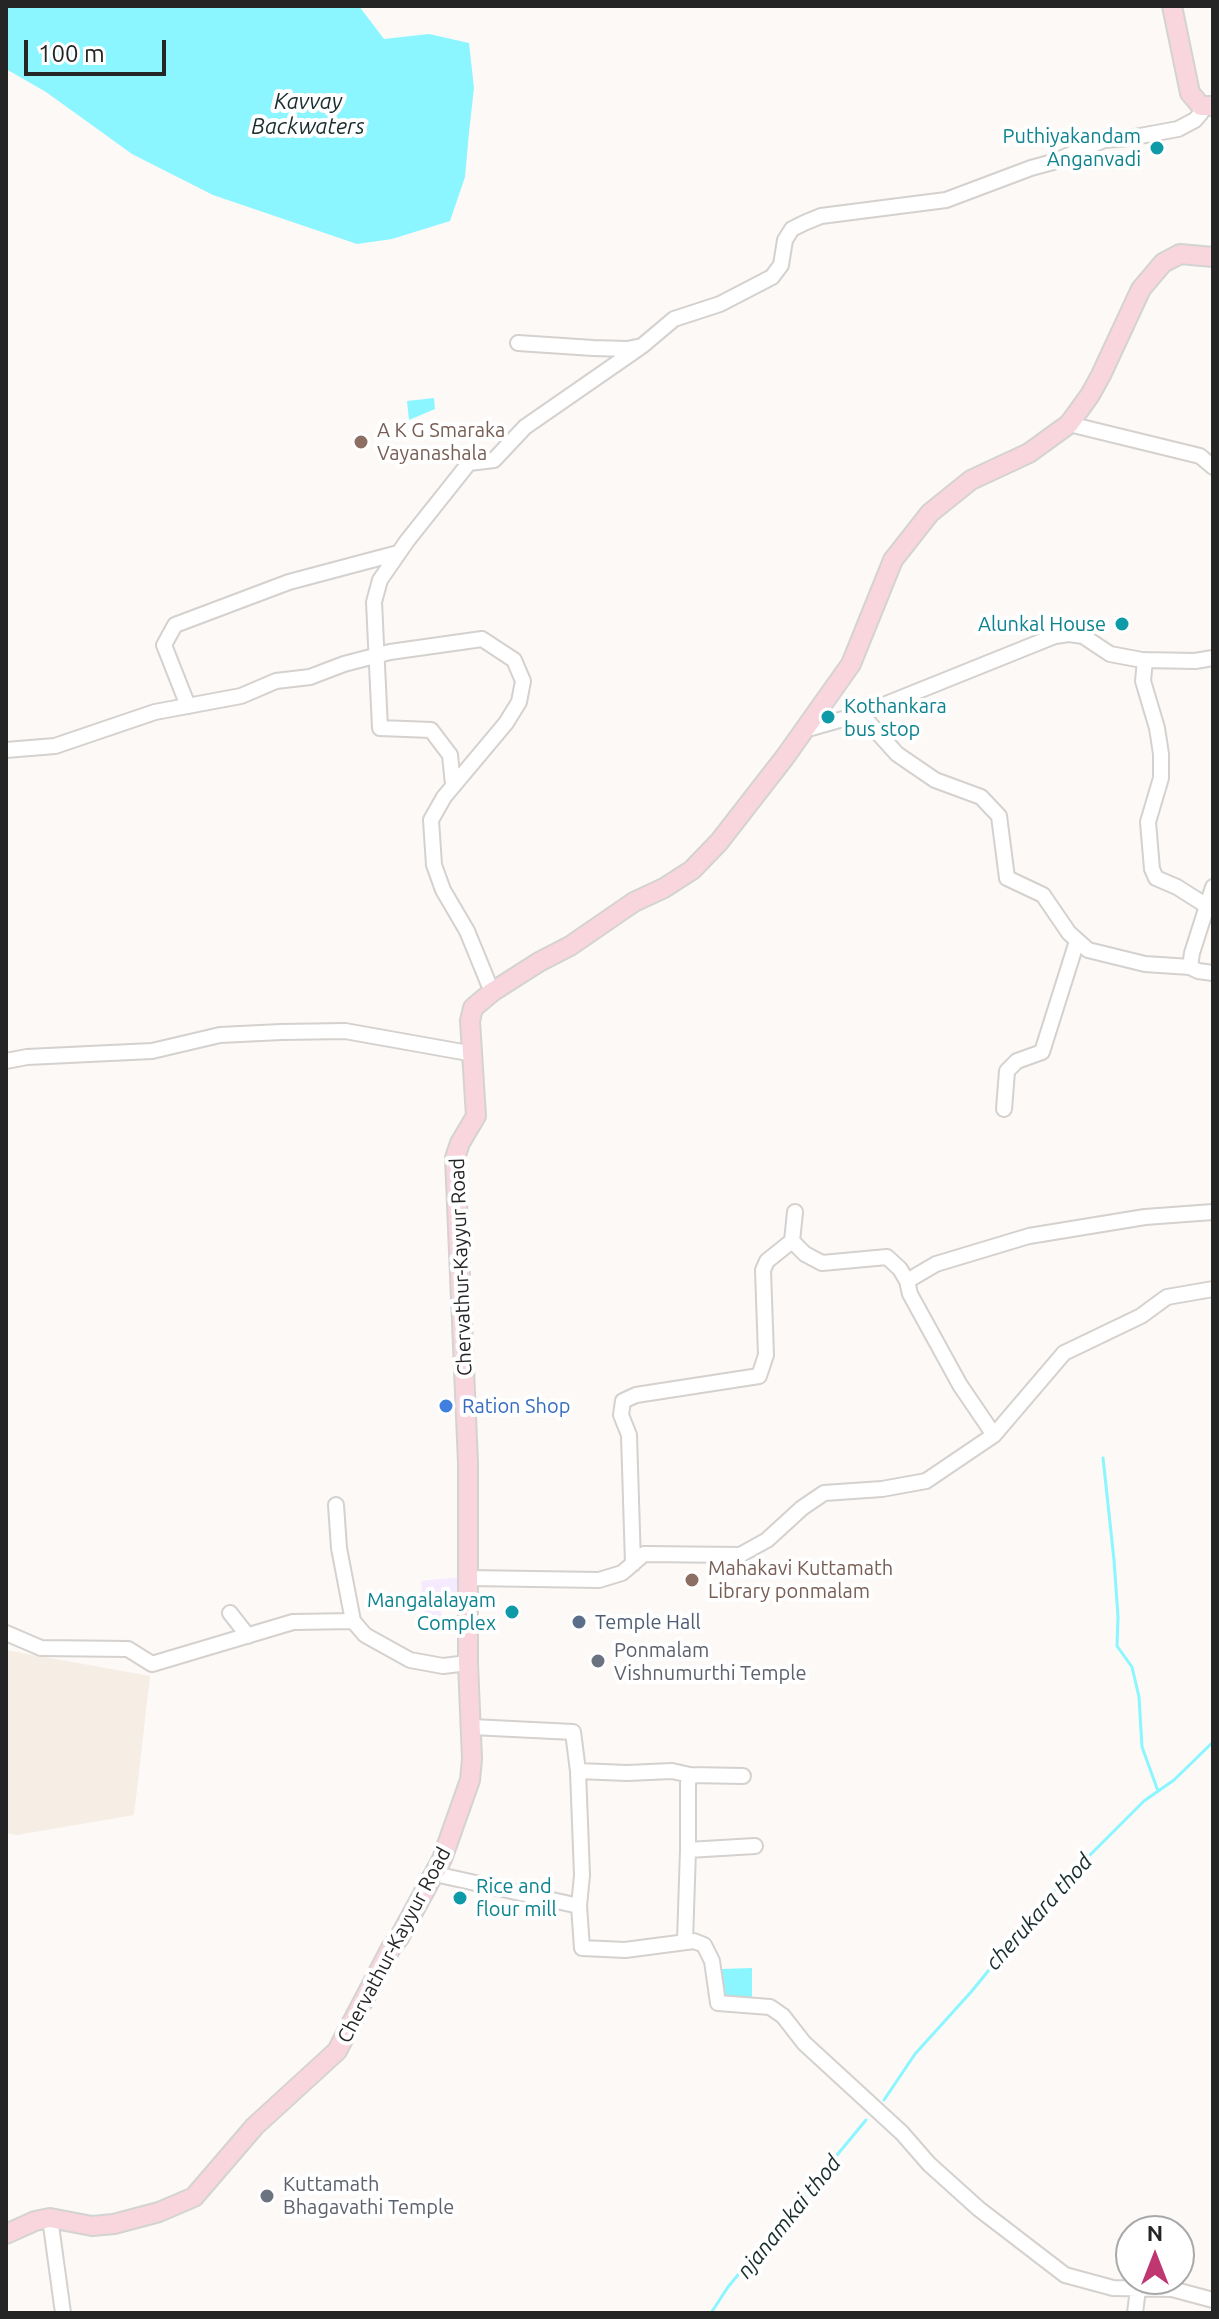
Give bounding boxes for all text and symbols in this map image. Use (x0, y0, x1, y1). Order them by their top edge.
scale bar (28, 24, 170, 74)
text: 100 m (38, 40, 105, 67)
water label: Kavvay Backwaters (251, 89, 365, 140)
place label: Puthiyakandam Anganvadi (1003, 124, 1141, 171)
marker: Puthiyakandam Anganvadi (1148, 139, 1166, 157)
place label: A K G Smaraka Vayanashala (377, 418, 505, 465)
marker: A K G Smaraka Vayanashala (352, 433, 370, 451)
place label: Alunkal House (978, 612, 1106, 636)
marker: Alunkal House (1113, 615, 1131, 633)
place label: Kothankara bus stop (844, 694, 947, 741)
marker: Kothankara bus stop (819, 708, 837, 726)
street label: Chervathur-Kayyur Road (445, 1158, 477, 1376)
place label: Ration Shop (462, 1394, 570, 1418)
marker: Ration Shop (437, 1397, 455, 1415)
place label: Mahakavi Kuttamath Library ponmalam (708, 1556, 893, 1603)
marker: Mahakavi Kuttamath Library ponmalam (683, 1571, 701, 1589)
place label: Mangalalayam Complex (367, 1588, 496, 1635)
marker: Mangalalayam Complex (503, 1603, 521, 1621)
place label: Temple Hall (595, 1610, 701, 1634)
marker: Temple Hall (570, 1613, 588, 1631)
place label: Ponmalam Vishnumurthi Temple (614, 1638, 807, 1685)
marker: Ponmalam Vishnumurthi Temple (589, 1652, 607, 1670)
street label: Chervathur-Kayyur Road (332, 1843, 456, 2047)
water label: cherukara thod (980, 1849, 1098, 1975)
place label: Rice and flour mill (476, 1874, 557, 1921)
marker: Rice and flour mill (451, 1889, 469, 1907)
water label: njanamkai thod (731, 2150, 847, 2284)
place label: Kuttamath Bhagavathi Temple (283, 2172, 454, 2219)
marker: Kuttamath Bhagavathi Temple (258, 2187, 276, 2205)
north arrow (1115, 2215, 1195, 2295)
text: N (1147, 2220, 1163, 2245)

